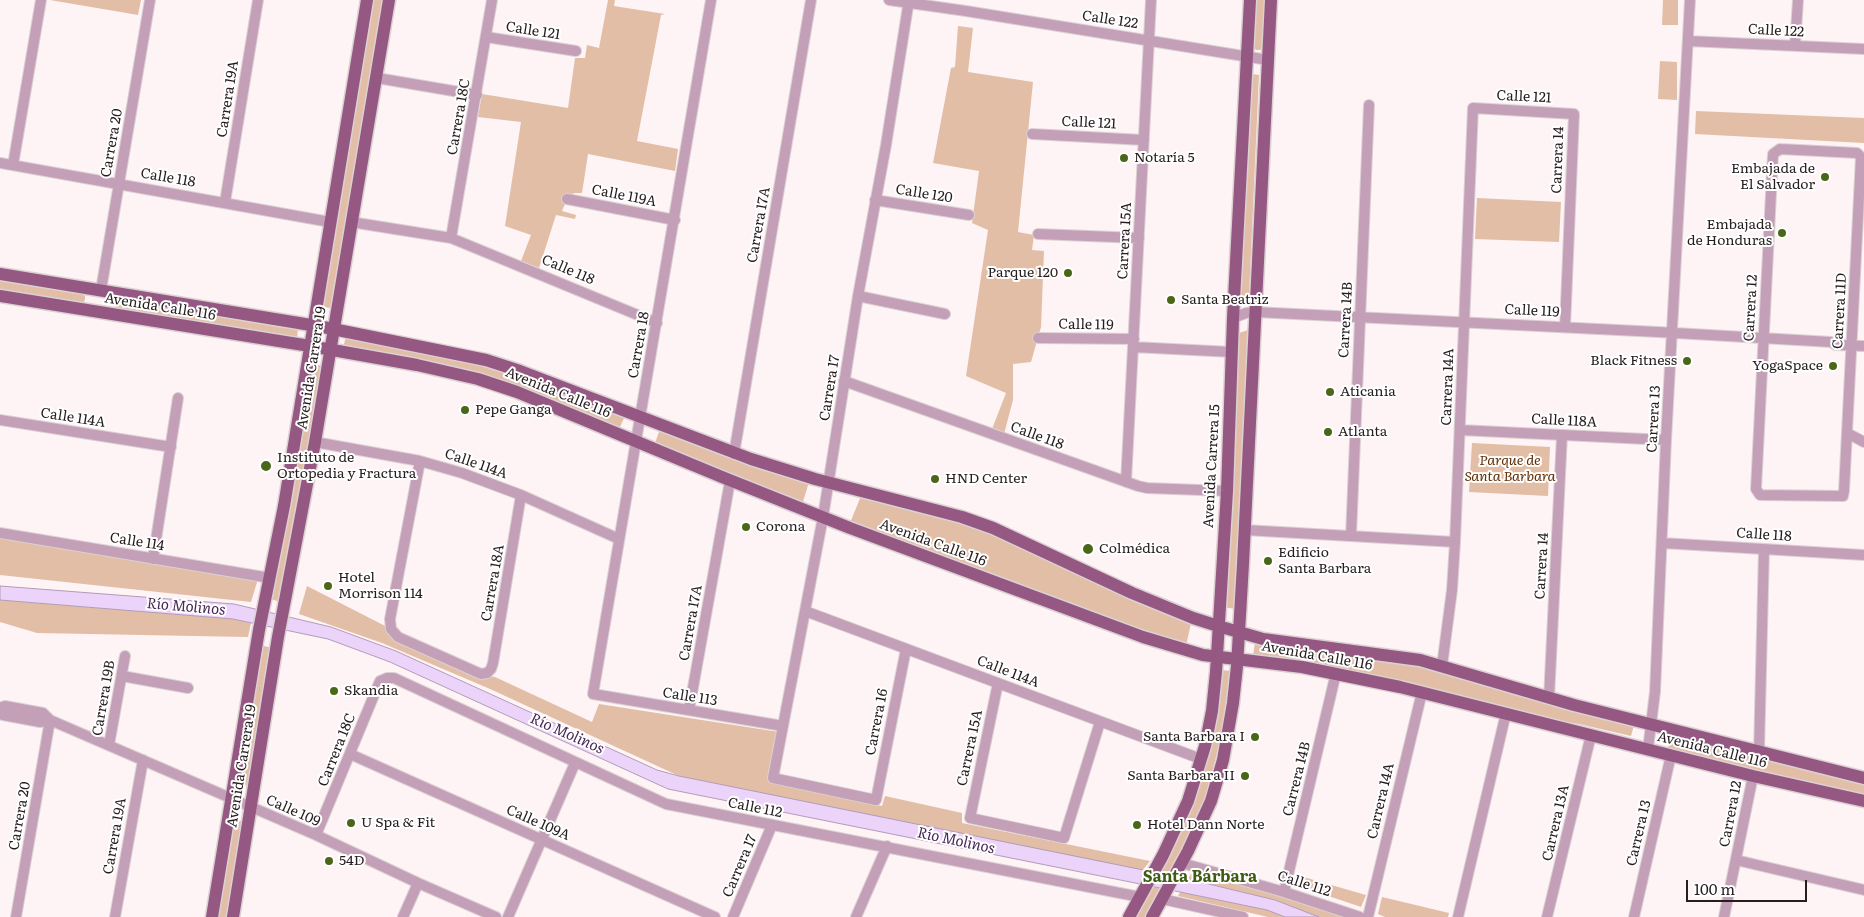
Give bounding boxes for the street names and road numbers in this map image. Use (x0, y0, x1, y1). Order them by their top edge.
street label: Calle 122 (1081, 7, 1139, 33)
street label: Calle 121 (505, 18, 561, 44)
street label: Calle 122 (1747, 21, 1805, 41)
street label: Carrera 19A (214, 59, 242, 139)
street label: Carrera 18C (444, 77, 474, 157)
street label: Calle 121 (1496, 87, 1552, 107)
street label: Carrera 20 (98, 107, 126, 179)
street label: Calle 121 (1061, 113, 1117, 133)
street label: Carrera 14 (1548, 126, 1568, 194)
street label: Calle 118 (139, 165, 197, 191)
street label: Calle 120 (894, 181, 954, 207)
street label: Calle 119A (590, 182, 658, 210)
street label: Carrera 17A (744, 186, 774, 264)
street label: Carrera 15A (1115, 202, 1135, 280)
street label: Calle 118 (539, 251, 597, 289)
street label: Carrera 11D (1830, 272, 1850, 350)
street label: Carrera 12 (1741, 274, 1761, 342)
street label: Carrera 14B (1336, 281, 1356, 359)
street label: Avenida Calle 116 (103, 290, 217, 324)
street label: Calle 119 (1504, 301, 1560, 321)
street label: Avenida Carrera 19 (294, 305, 330, 431)
street label: Carrera 18 (625, 310, 653, 380)
street label: Calle 119 (1058, 316, 1114, 334)
street label: Carrera 14A (1438, 348, 1458, 426)
street label: Carrera 17 (816, 354, 844, 422)
street label: Avenida Calle 116 (503, 364, 613, 422)
street label: Carrera 13 (1644, 385, 1664, 453)
street label: Avenida Carrera 15 (1200, 404, 1224, 528)
street label: Calle 114A (39, 405, 107, 431)
street label: Calle 118A (1531, 411, 1597, 431)
street label: Calle 118 (1008, 419, 1066, 453)
street label: Calle 114A (442, 445, 510, 483)
street label: Avenida Calle 116 (877, 516, 989, 570)
street label: Calle 118 (1736, 525, 1792, 545)
street label: Calle 114 (109, 529, 165, 555)
street label: Carrera 14 (1532, 532, 1552, 600)
street label: Carrera 18A (478, 543, 508, 623)
street label: Carrera 17A (676, 584, 706, 662)
street label: Avenida Calle 116 (1260, 638, 1374, 674)
street label: Calle 114A (974, 652, 1042, 692)
street label: Carrera 19B (89, 659, 119, 737)
street label: Calle 113 (661, 684, 719, 710)
street label: Carrera 16 (862, 687, 892, 757)
street label: Avenida Carrera 19 (224, 703, 260, 829)
street label: Carrera 15A (954, 708, 986, 788)
street label: Carrera 18C (315, 711, 359, 789)
street label: Avenida Calle 116 (1655, 728, 1769, 772)
street label: Carrera 14B (1280, 740, 1314, 818)
street label: Carrera 14A (1364, 761, 1398, 841)
street label: Carrera 12 (1716, 779, 1746, 849)
street label: Carrera 20 (6, 780, 34, 852)
street label: Carrera 13A (1539, 783, 1573, 863)
street label: Calle 109 (263, 792, 323, 830)
street label: Calle 112 (726, 795, 784, 821)
street label: Carrera 19A (100, 796, 130, 876)
street label: Carrera 13 (1623, 798, 1655, 868)
street label: Calle 109A (504, 802, 572, 844)
street label: Carrera 17 (719, 832, 761, 900)
street label: Calle 112 (1275, 868, 1333, 900)

